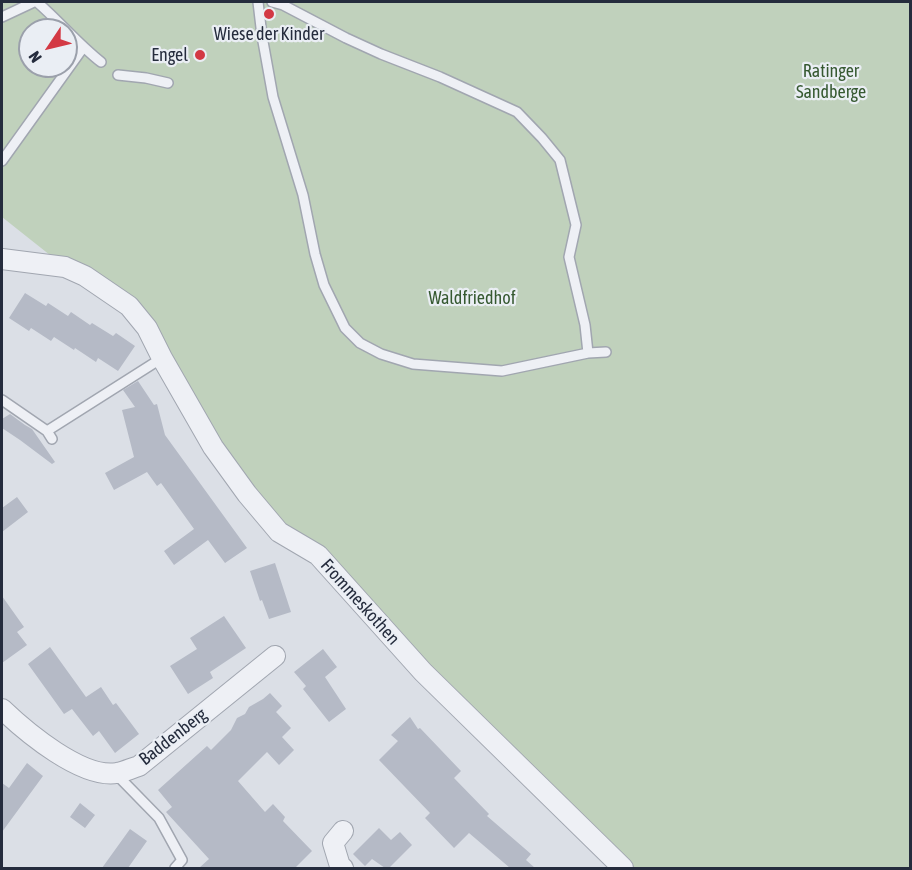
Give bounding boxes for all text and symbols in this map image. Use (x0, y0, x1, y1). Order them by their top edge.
marker: Wiese der Kinder (262, 7, 276, 21)
north arrow (18, 18, 78, 78)
place label: Wiese der Kinder (214, 23, 324, 45)
place label: Engel (151, 44, 188, 66)
text: N (25, 48, 45, 66)
marker: Engel (193, 48, 207, 62)
park label: Ratinger Sandberge (796, 60, 866, 103)
park label: Waldfriedhof (428, 287, 516, 309)
street label: Frommeskothen (316, 555, 404, 649)
street label: Baddenberg (135, 704, 211, 770)

